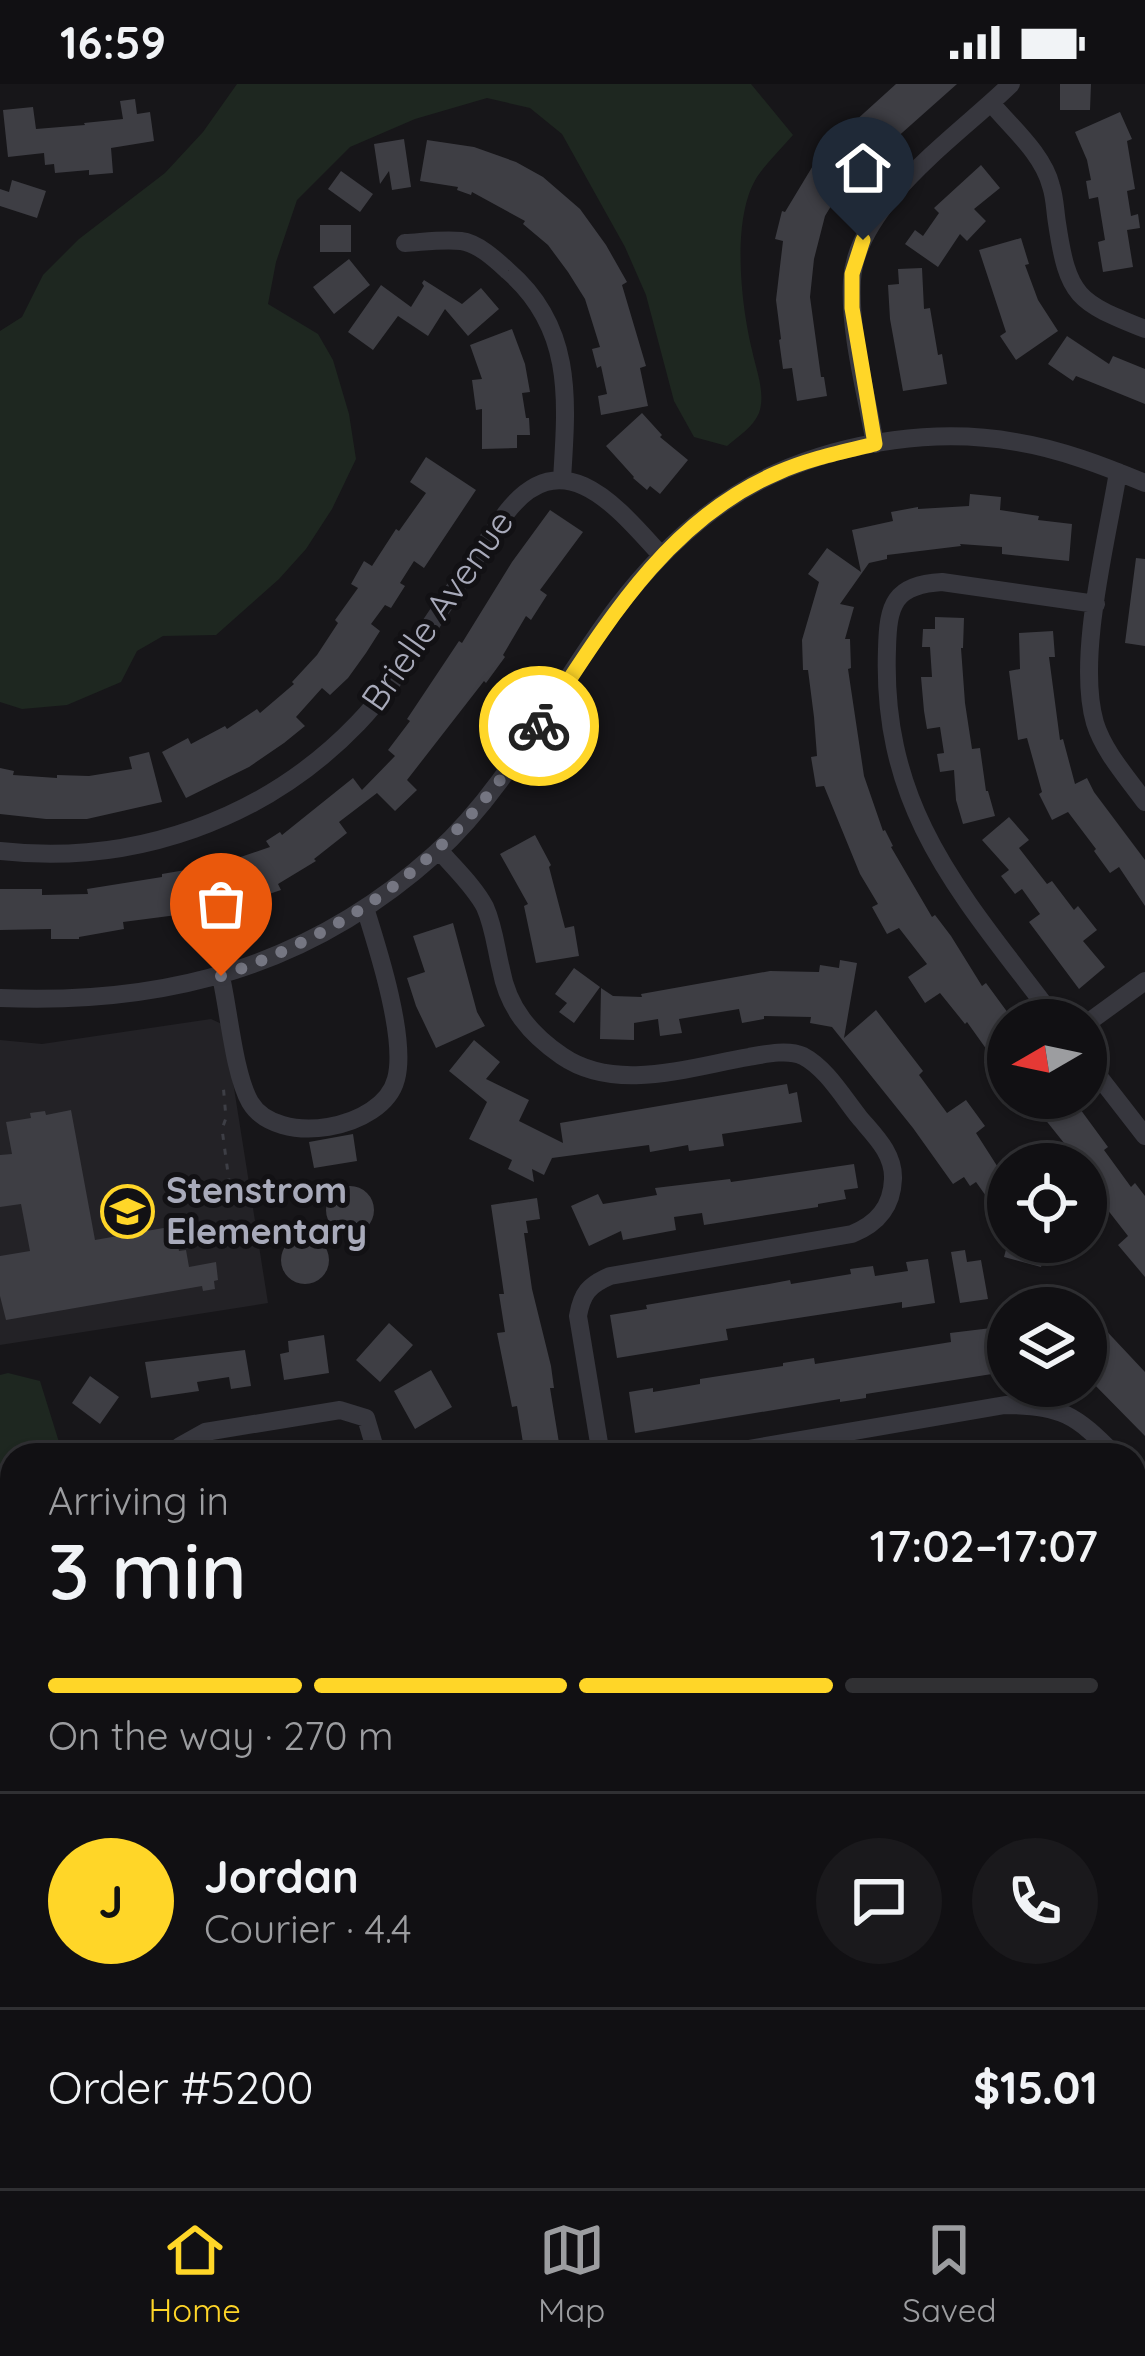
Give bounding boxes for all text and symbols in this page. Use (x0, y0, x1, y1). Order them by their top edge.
text: 16:59 (60, 14, 166, 70)
pin (812, 117, 914, 240)
icon: home (830, 135, 896, 201)
street label: Brielle Avenue (351, 501, 522, 719)
courier (479, 666, 599, 786)
icon: bike (506, 693, 572, 759)
pin (170, 853, 272, 976)
icon: bag (188, 871, 254, 937)
north arrow (987, 999, 1107, 1119)
map controls (987, 999, 1107, 1407)
button: locate (987, 1143, 1107, 1263)
place label: Stenstrom Elementary (166, 1167, 367, 1253)
school or university icon: Stenstrom Elementary (99, 1183, 155, 1239)
button: layers (987, 1287, 1107, 1407)
text: Arriving in (48, 1476, 229, 1525)
text: 17:02–17:07 (870, 1517, 1098, 1573)
text: 3 min (48, 1521, 247, 1619)
text: On the way · 270 m (48, 1711, 394, 1760)
button: chat (816, 1838, 942, 1964)
button: phone (972, 1838, 1098, 1964)
text: Jordan (204, 1848, 359, 1904)
text: J (99, 1873, 123, 1929)
text: Courier · 4.4 (204, 1904, 412, 1953)
text: Order #5200 (48, 2059, 314, 2115)
text: $15.01 (973, 2059, 1098, 2115)
tab: Home (149, 2217, 241, 2330)
tab: Map (538, 2217, 605, 2330)
tab: Saved (902, 2217, 996, 2330)

